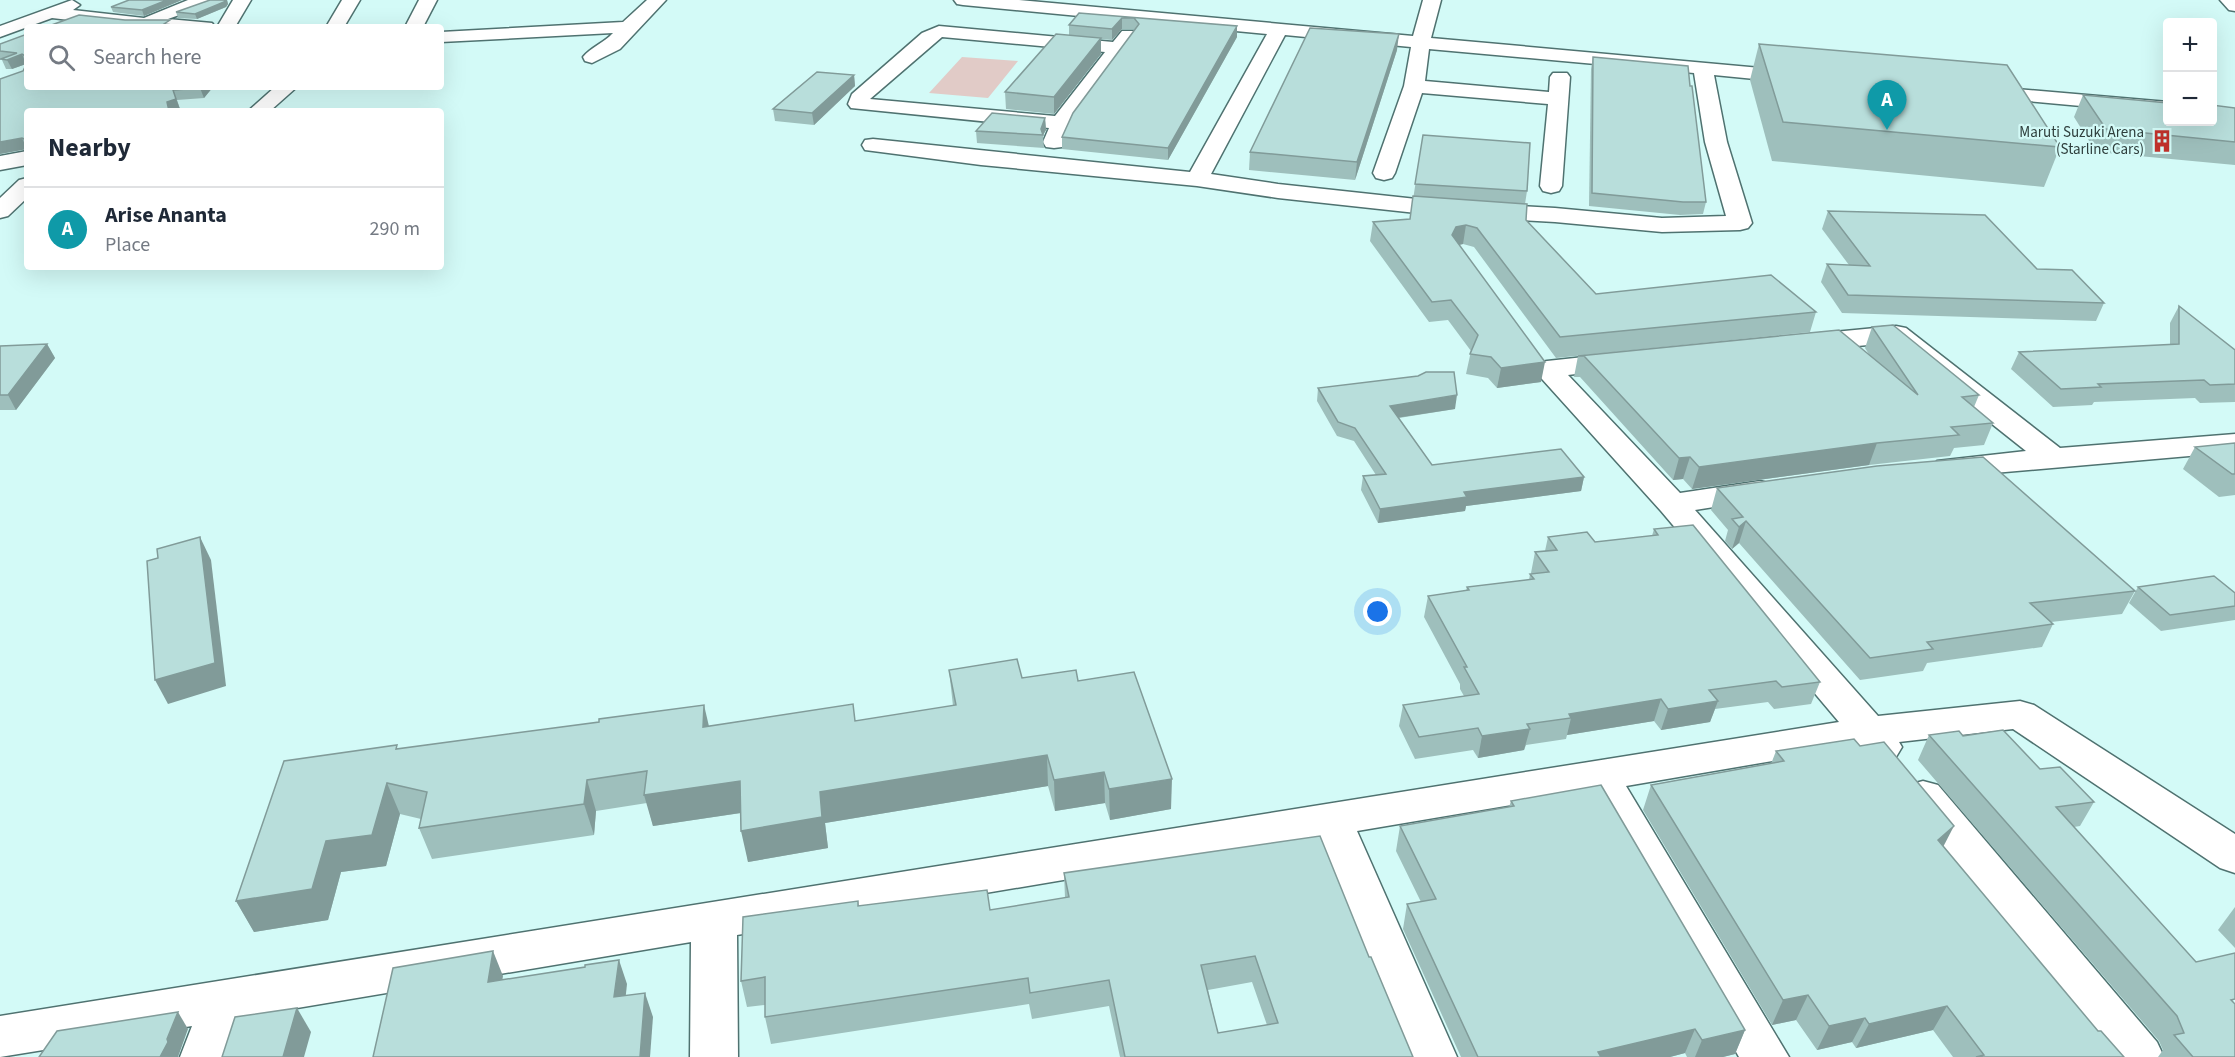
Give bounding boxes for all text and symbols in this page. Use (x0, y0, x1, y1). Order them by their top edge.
map controls (2163, 18, 2217, 126)
button: + (2163, 18, 2217, 72)
search box (24, 24, 444, 90)
icon: search (45, 41, 78, 74)
text: Search here (93, 41, 201, 73)
button: − (2163, 72, 2217, 126)
pin: A (1868, 80, 1906, 130)
place label: Maruti Suzuki Arena (Starline Cars) (2019, 122, 2144, 160)
building icon: Maruti Suzuki Arena (Starline Cars) (2149, 128, 2175, 154)
text: Nearby (48, 129, 131, 166)
text: Arise Ananta (105, 199, 227, 231)
text: A (62, 215, 73, 243)
text: 290 m (370, 215, 420, 243)
text: Place (105, 231, 150, 259)
your location (1363, 597, 1392, 626)

